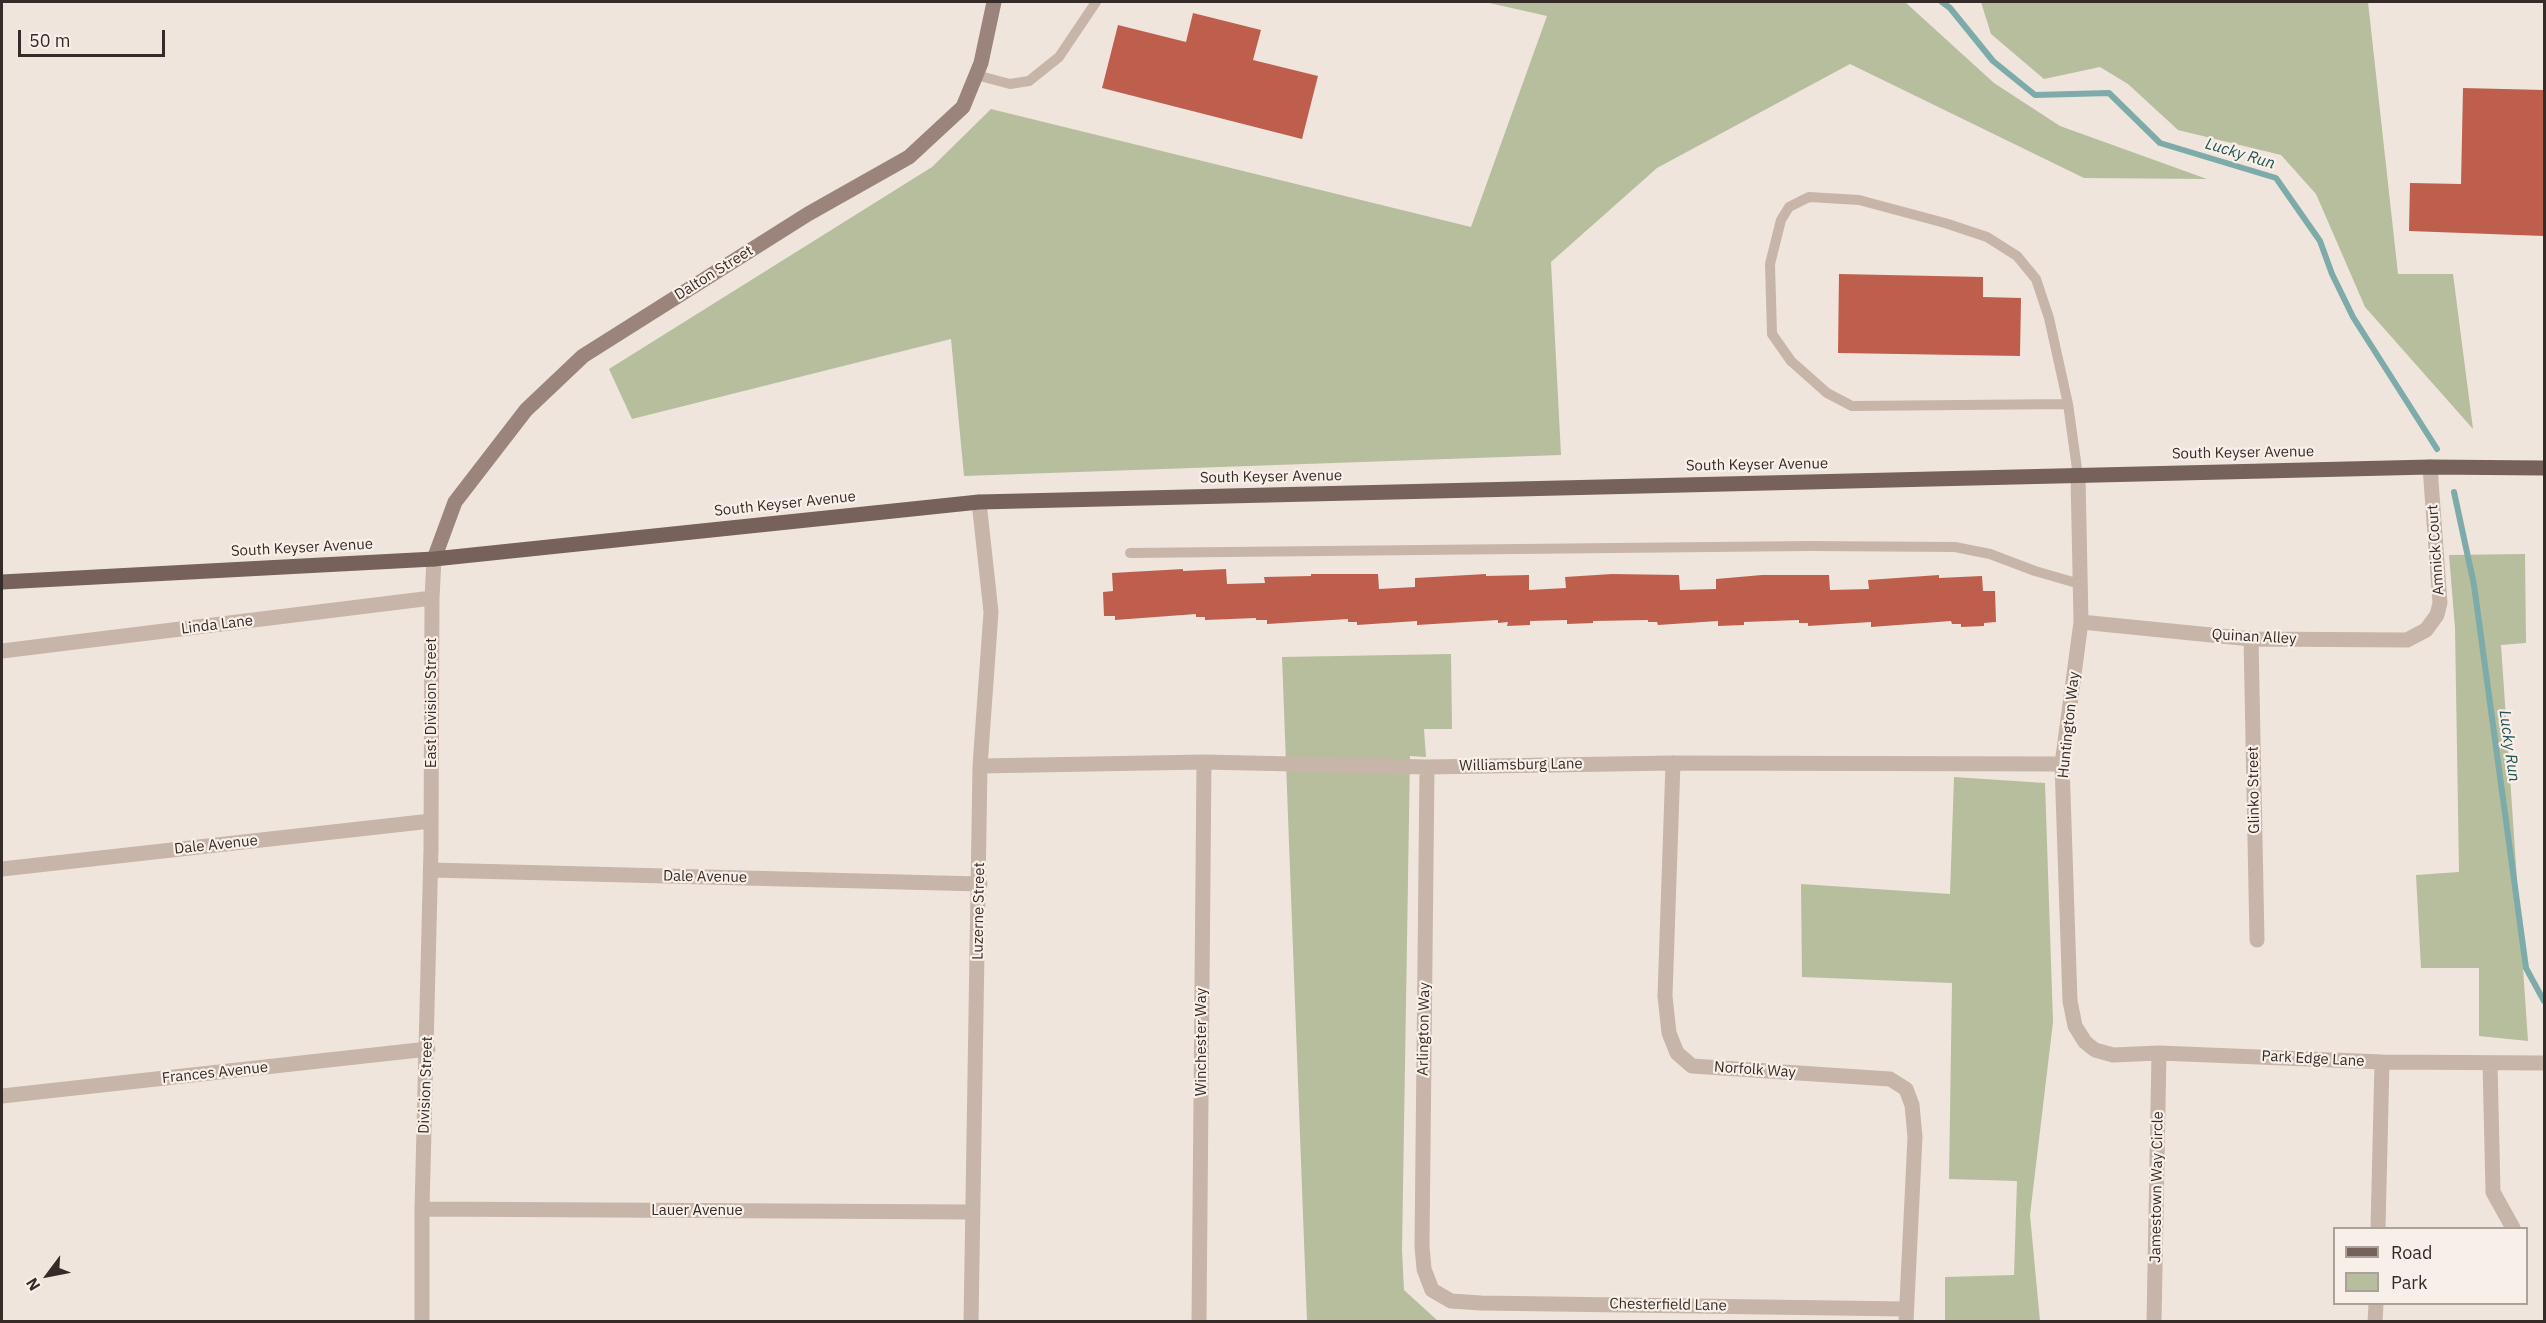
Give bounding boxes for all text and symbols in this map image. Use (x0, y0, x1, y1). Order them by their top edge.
scale bar (21, 18, 168, 56)
text: 50 m (29, 29, 71, 52)
water label: Lucky Run (2203, 134, 2277, 174)
street label: Dalton Street (672, 242, 756, 304)
street label: South Keyser Avenue (2172, 443, 2314, 463)
street label: South Keyser Avenue (1686, 455, 1828, 475)
street label: South Keyser Avenue (1200, 467, 1342, 487)
street label: South Keyser Avenue (713, 488, 857, 520)
street label: Amnick Court (2424, 504, 2448, 596)
street label: South Keyser Avenue (230, 535, 374, 561)
street label: Linda Lane (180, 612, 254, 638)
street label: Quinan Alley (2211, 626, 2297, 648)
street label: East Division Street (423, 638, 441, 768)
street label: Huntington Way (2054, 671, 2084, 779)
water label: Lucky Run (2494, 709, 2524, 783)
street label: Glinko Street (2244, 746, 2264, 834)
street label: Williamsburg Lane (1459, 755, 1583, 775)
street label: Dale Avenue (173, 832, 259, 858)
street label: Luzerne Street (969, 862, 989, 960)
street label: Dale Avenue (663, 867, 747, 887)
street label: Arlington Way (1414, 982, 1434, 1076)
street label: Winchester Way (1193, 988, 1211, 1096)
street label: Division Street (415, 1036, 437, 1134)
street label: Park Edge Lane (2261, 1047, 2365, 1071)
street label: Frances Avenue (161, 1058, 269, 1088)
street label: Norfolk Way (1714, 1058, 1796, 1082)
street label: Jamestown Way Circle (2147, 1111, 2167, 1263)
street label: Lauer Avenue (651, 1202, 743, 1220)
legend (2333, 1227, 2528, 1305)
text: Road (2391, 1241, 2432, 1264)
north arrow (18, 1245, 78, 1305)
text: Park (2391, 1271, 2427, 1294)
text: N (21, 1274, 44, 1295)
street label: Chesterfield Lane (1609, 1295, 1727, 1315)

